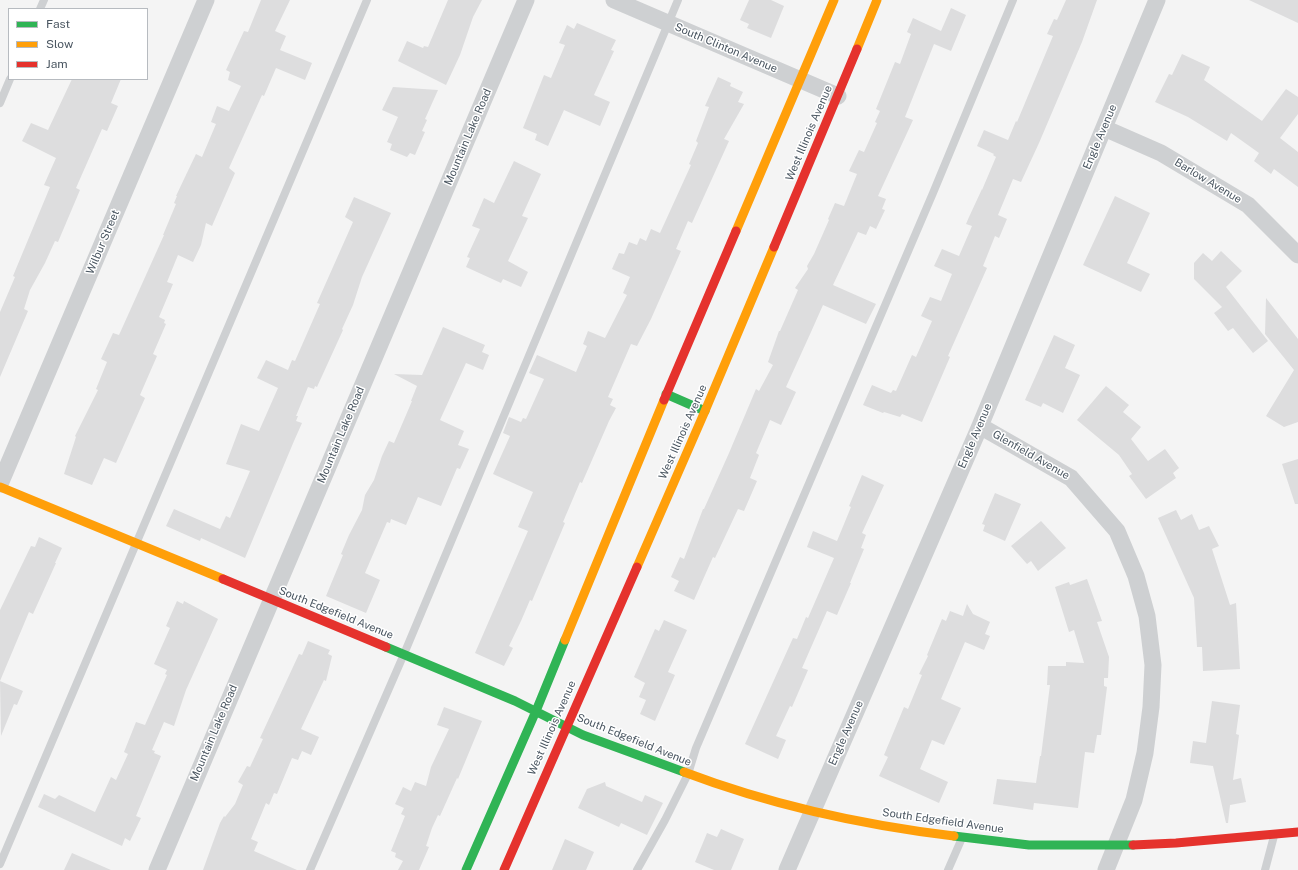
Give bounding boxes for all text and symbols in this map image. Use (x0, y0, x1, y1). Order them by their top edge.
legend (8, 8, 148, 80)
text: Fast (46, 17, 70, 31)
street label: South Clinton Avenue (673, 20, 779, 76)
text: Slow (46, 37, 73, 51)
text: Jam (46, 57, 68, 71)
street label: West Illinois Avenue (783, 83, 835, 183)
street label: Mountain Lake Road (442, 87, 494, 187)
street label: Engle Avenue (1080, 102, 1120, 172)
street label: Barlow Avenue (1172, 156, 1244, 206)
street label: Wilbur Street (84, 208, 122, 276)
street label: West Illinois Avenue (656, 383, 710, 481)
street label: Mountain Lake Road (315, 385, 367, 485)
street label: Engle Avenue (955, 401, 995, 471)
street label: Glenfield Avenue (990, 428, 1072, 482)
street label: South Edgefield Avenue (277, 584, 395, 642)
street label: West Illinois Avenue (525, 679, 579, 777)
street label: Mountain Lake Road (188, 683, 240, 783)
street label: Engle Avenue (826, 699, 866, 767)
street label: South Edgefield Avenue (575, 711, 693, 769)
street label: South Edgefield Avenue (881, 806, 1005, 836)

